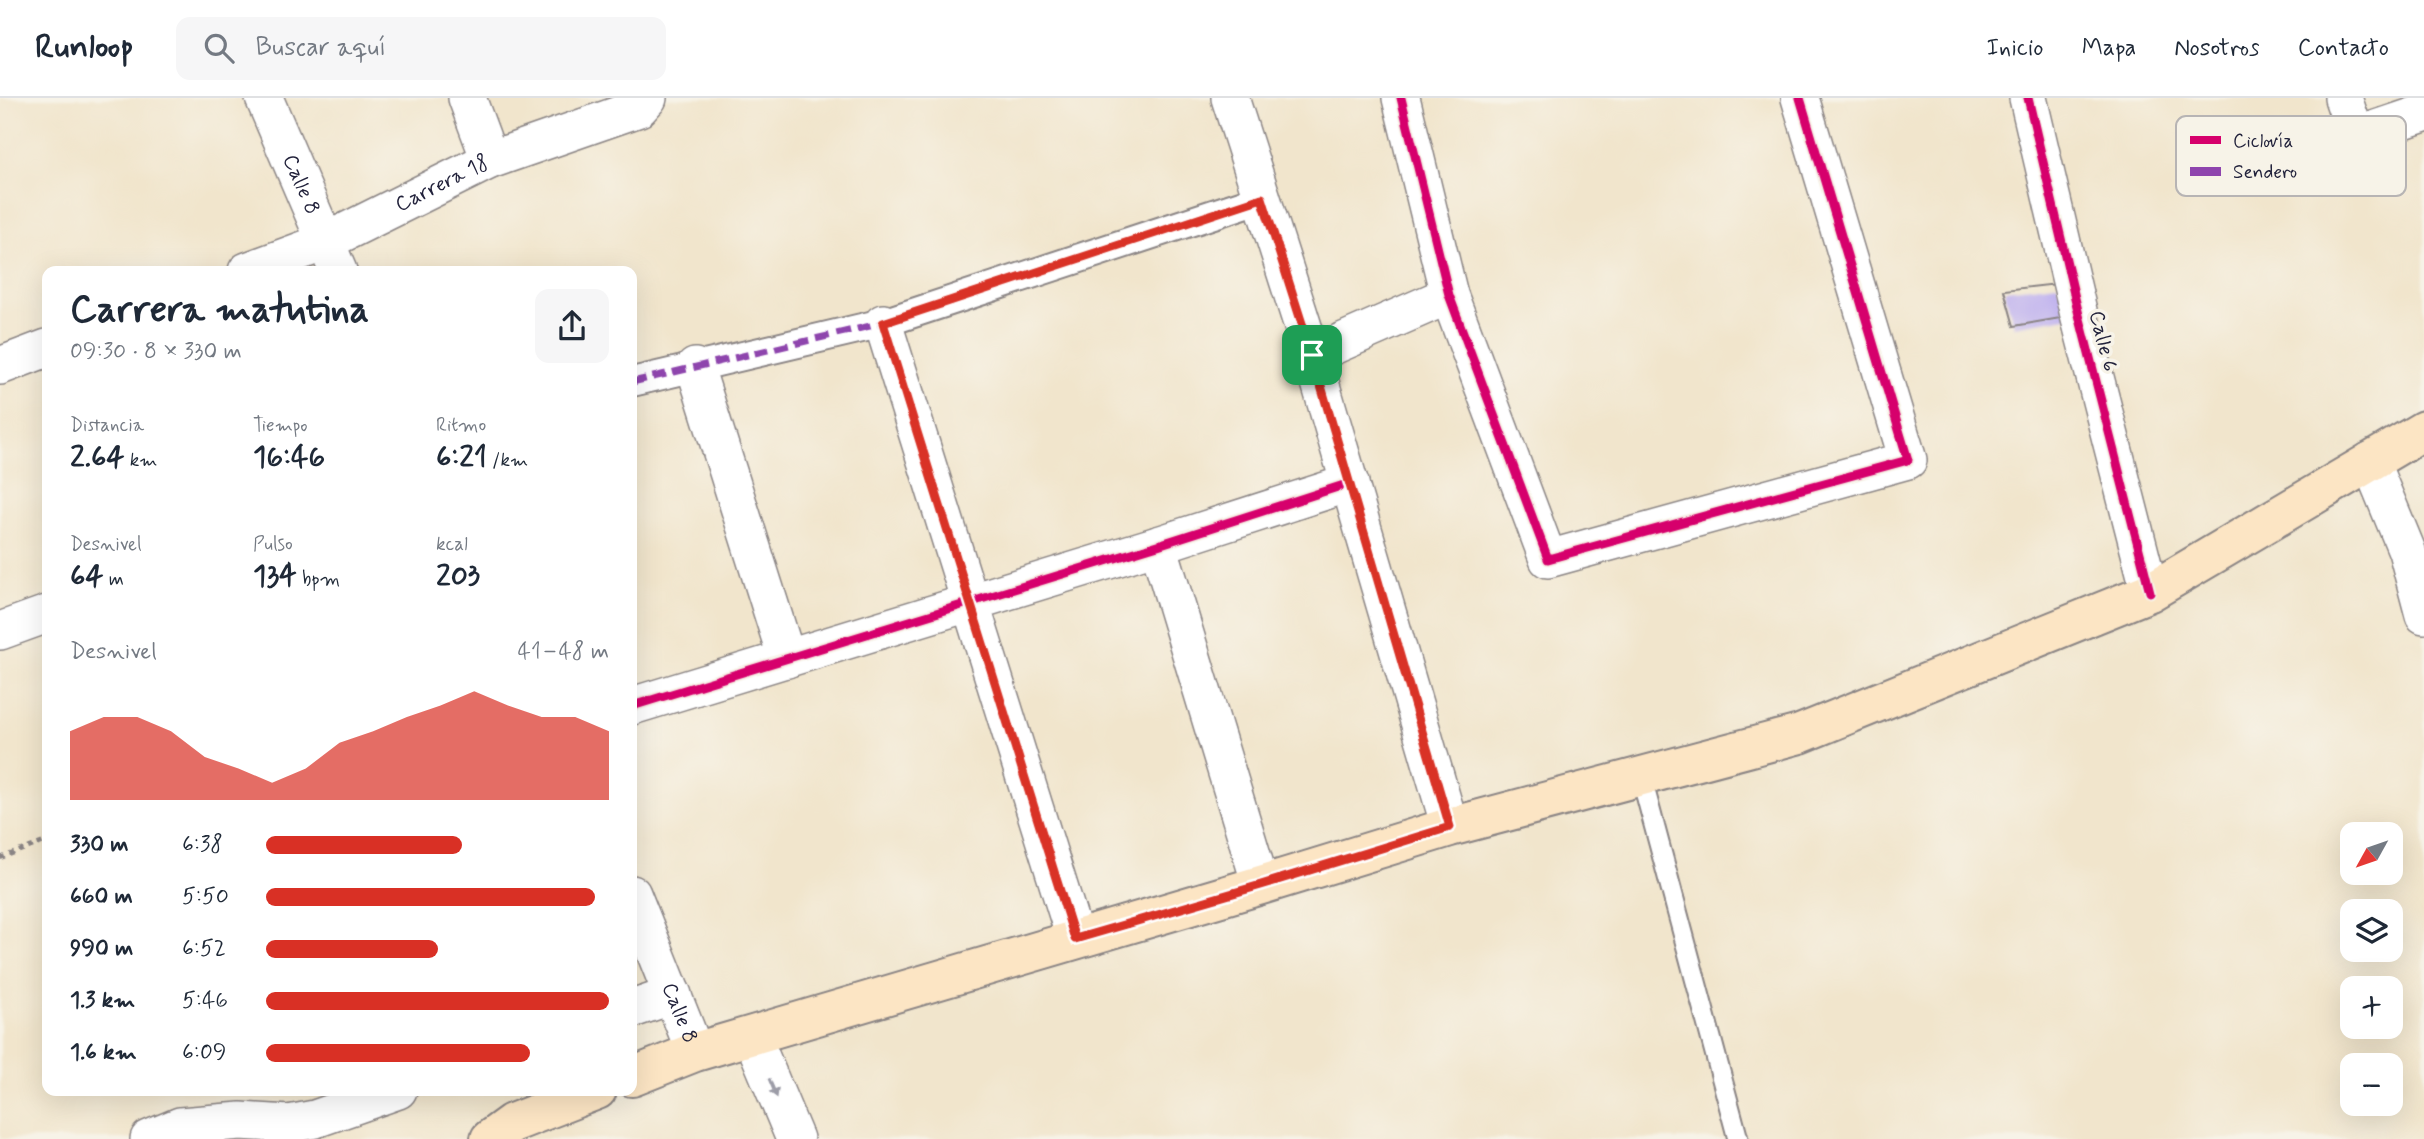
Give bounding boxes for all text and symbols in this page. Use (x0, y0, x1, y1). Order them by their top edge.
search box (176, 17, 666, 80)
text: Runloop (35, 26, 134, 70)
icon: search (200, 29, 238, 67)
text: Buscar aquí (256, 31, 386, 65)
text: Inicio (1986, 33, 2044, 64)
text: Mapa (2082, 33, 2136, 64)
text: Nosotros (2174, 33, 2260, 64)
text: Contacto (2298, 33, 2389, 64)
legend (2176, 116, 2406, 196)
text: Ciclovía (2233, 129, 2293, 154)
street label: Carrera 18 (391, 149, 494, 219)
street label: Calle 8 (276, 150, 326, 219)
text: Sendero (2233, 160, 2297, 185)
text: Carrera matutina (70, 286, 369, 335)
button: share (535, 289, 609, 363)
street label: Calle 6 (2082, 308, 2124, 374)
pin (1282, 325, 1342, 385)
icon: arrive (1293, 336, 1331, 374)
text: 09:30 · 8 × 330 m (70, 337, 242, 367)
text: Distancia (70, 413, 144, 438)
text: Tiempo (253, 413, 308, 438)
text: Ritmo (436, 413, 486, 438)
text: 2.64 (70, 438, 125, 477)
text: 16:46 (253, 438, 325, 477)
text: 6:21 (436, 438, 487, 477)
text: km (125, 448, 157, 473)
text: /km (487, 448, 528, 473)
text: Desnivel (70, 532, 142, 557)
text: Pulso (253, 532, 293, 557)
text: kcal (436, 532, 468, 557)
text: 64 (70, 557, 104, 596)
text: 134 (253, 557, 297, 596)
text: 203 (436, 557, 480, 596)
text: m (104, 567, 124, 592)
text: bpm (297, 567, 340, 592)
text: Desnivel (70, 637, 157, 667)
text: 41–48 m (518, 637, 609, 667)
north arrow (2340, 822, 2403, 886)
map controls (2340, 822, 2403, 1116)
text: 330 m (70, 830, 128, 860)
text: 6:38 (182, 830, 223, 860)
text: 660 m (70, 882, 133, 912)
text: 5:50 (182, 882, 229, 912)
button: layers (2340, 899, 2403, 962)
text: 990 m (70, 934, 133, 964)
text: 6:52 (182, 934, 226, 964)
button: + (2340, 976, 2403, 1039)
street label: Calle 8 (655, 979, 704, 1047)
text: 1.3 km (70, 986, 135, 1016)
text: 5:46 (182, 986, 228, 1016)
text: 1.6 km (70, 1038, 137, 1068)
text: 6:09 (182, 1038, 226, 1068)
button: − (2340, 1053, 2403, 1116)
one-way arrow (768, 1077, 779, 1098)

